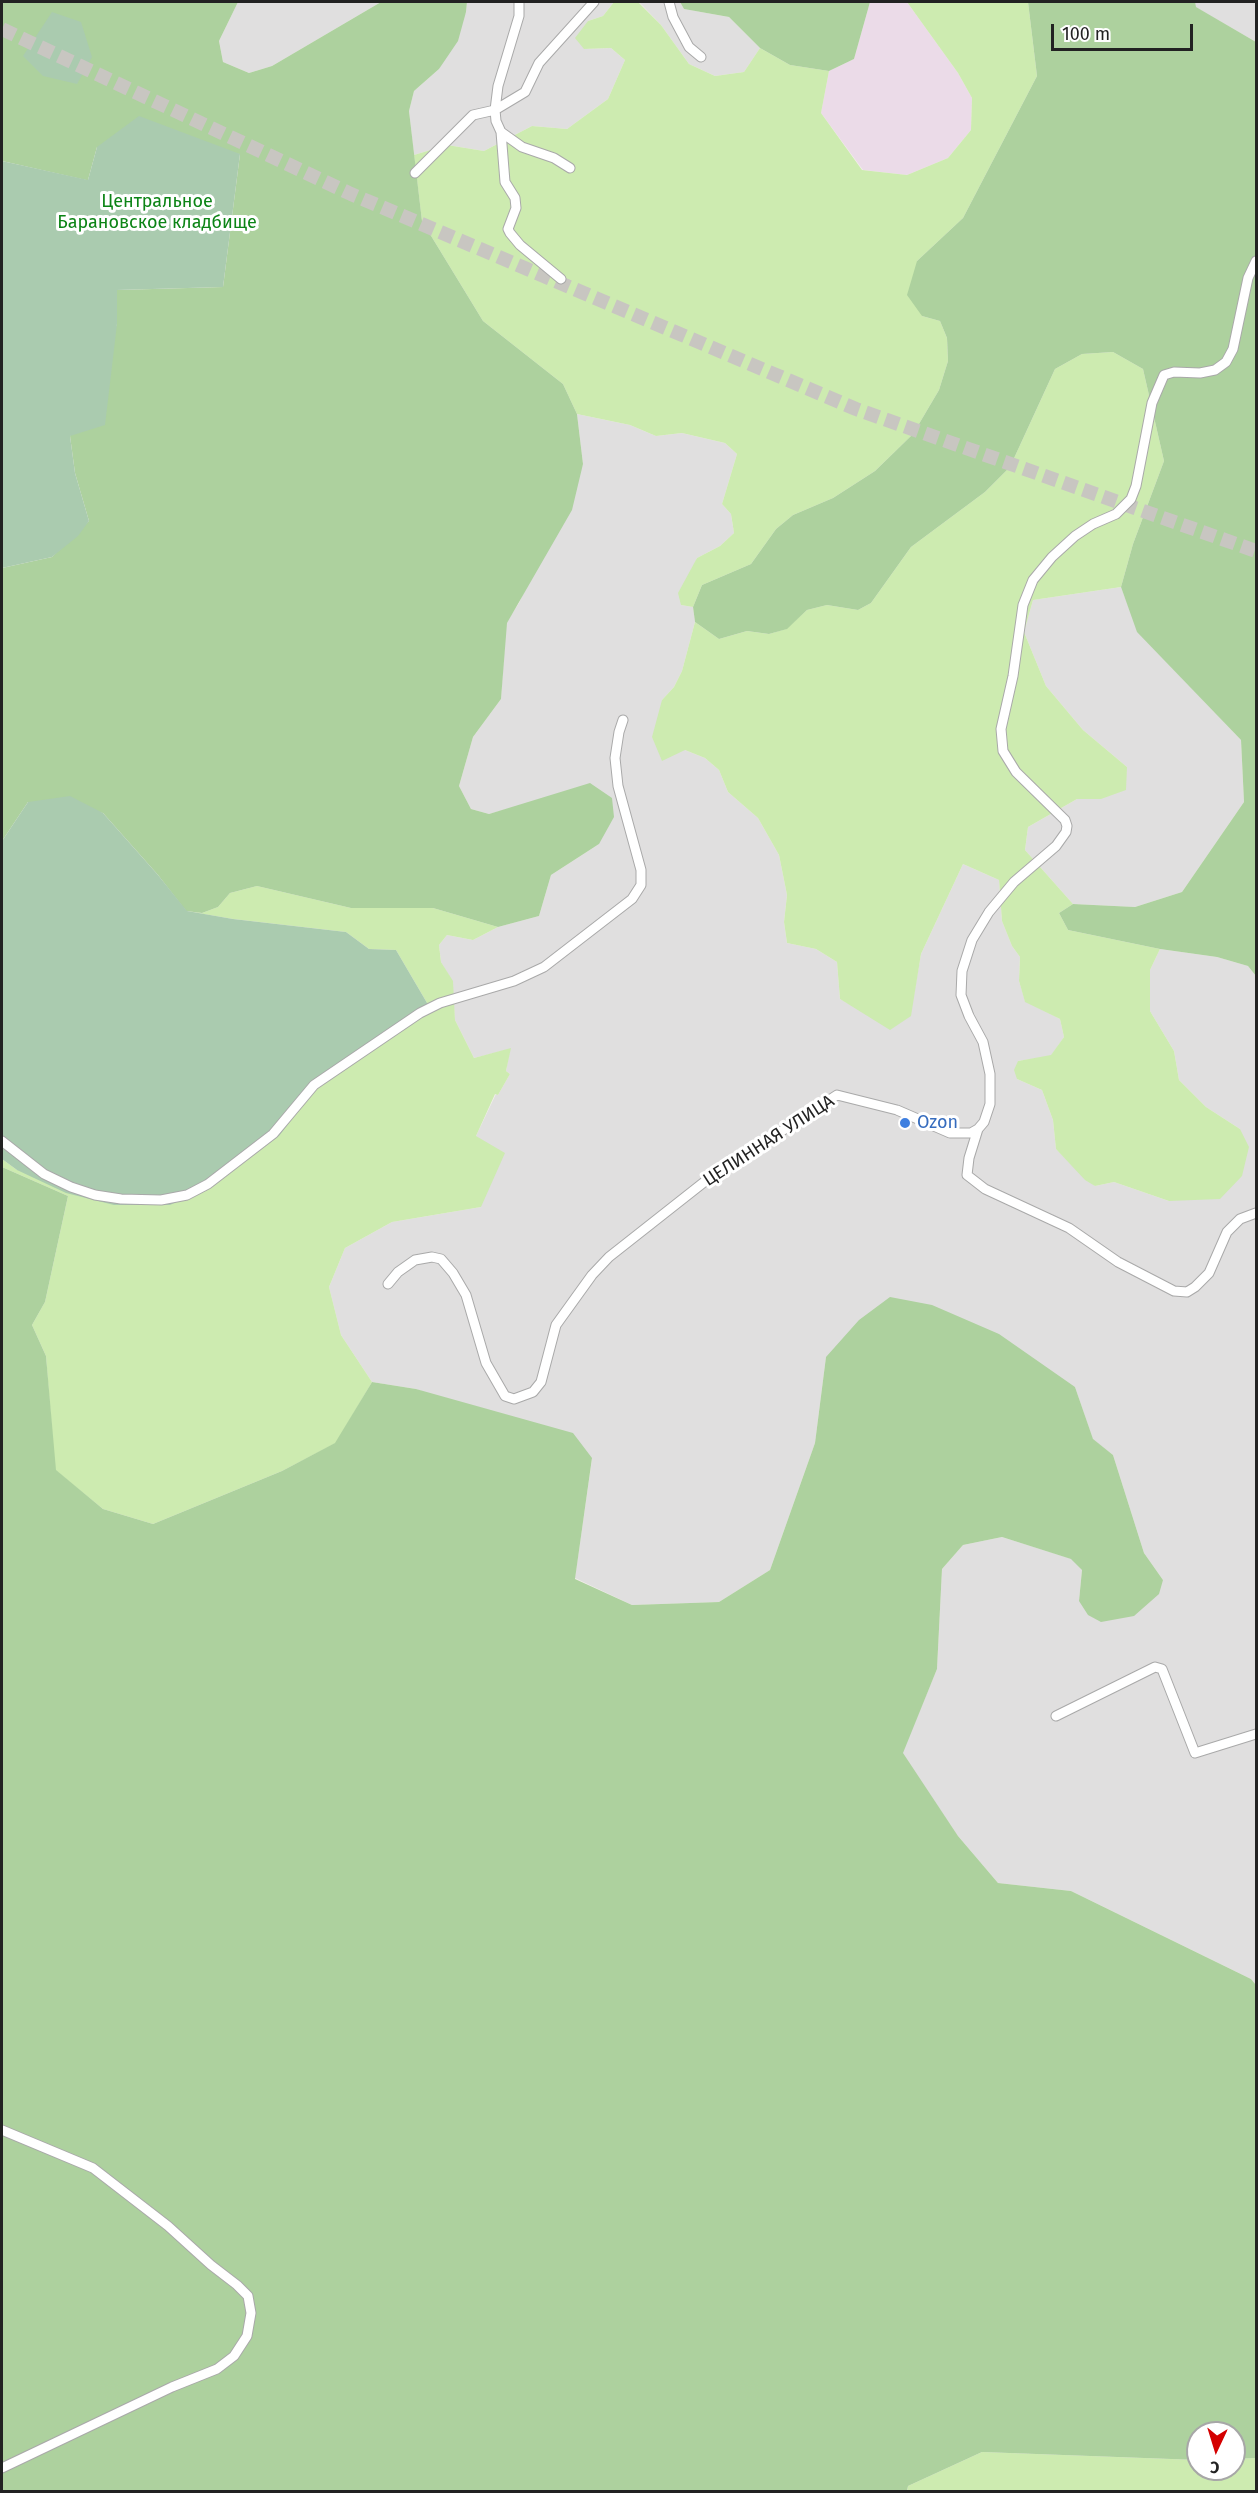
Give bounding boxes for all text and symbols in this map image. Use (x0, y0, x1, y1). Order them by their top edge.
scale bar (1054, 12, 1196, 50)
text: 100 m (1062, 23, 1110, 45)
park label: Центральное Барановское кладбище (57, 191, 257, 234)
street label: ЦЕЛИННАЯ УЛИЦА (699, 1091, 839, 1191)
place label: Ozon (917, 1112, 958, 1134)
marker: Ozon (898, 1116, 912, 1130)
north arrow (1186, 2421, 1246, 2481)
text: С (1210, 2458, 1220, 2477)

